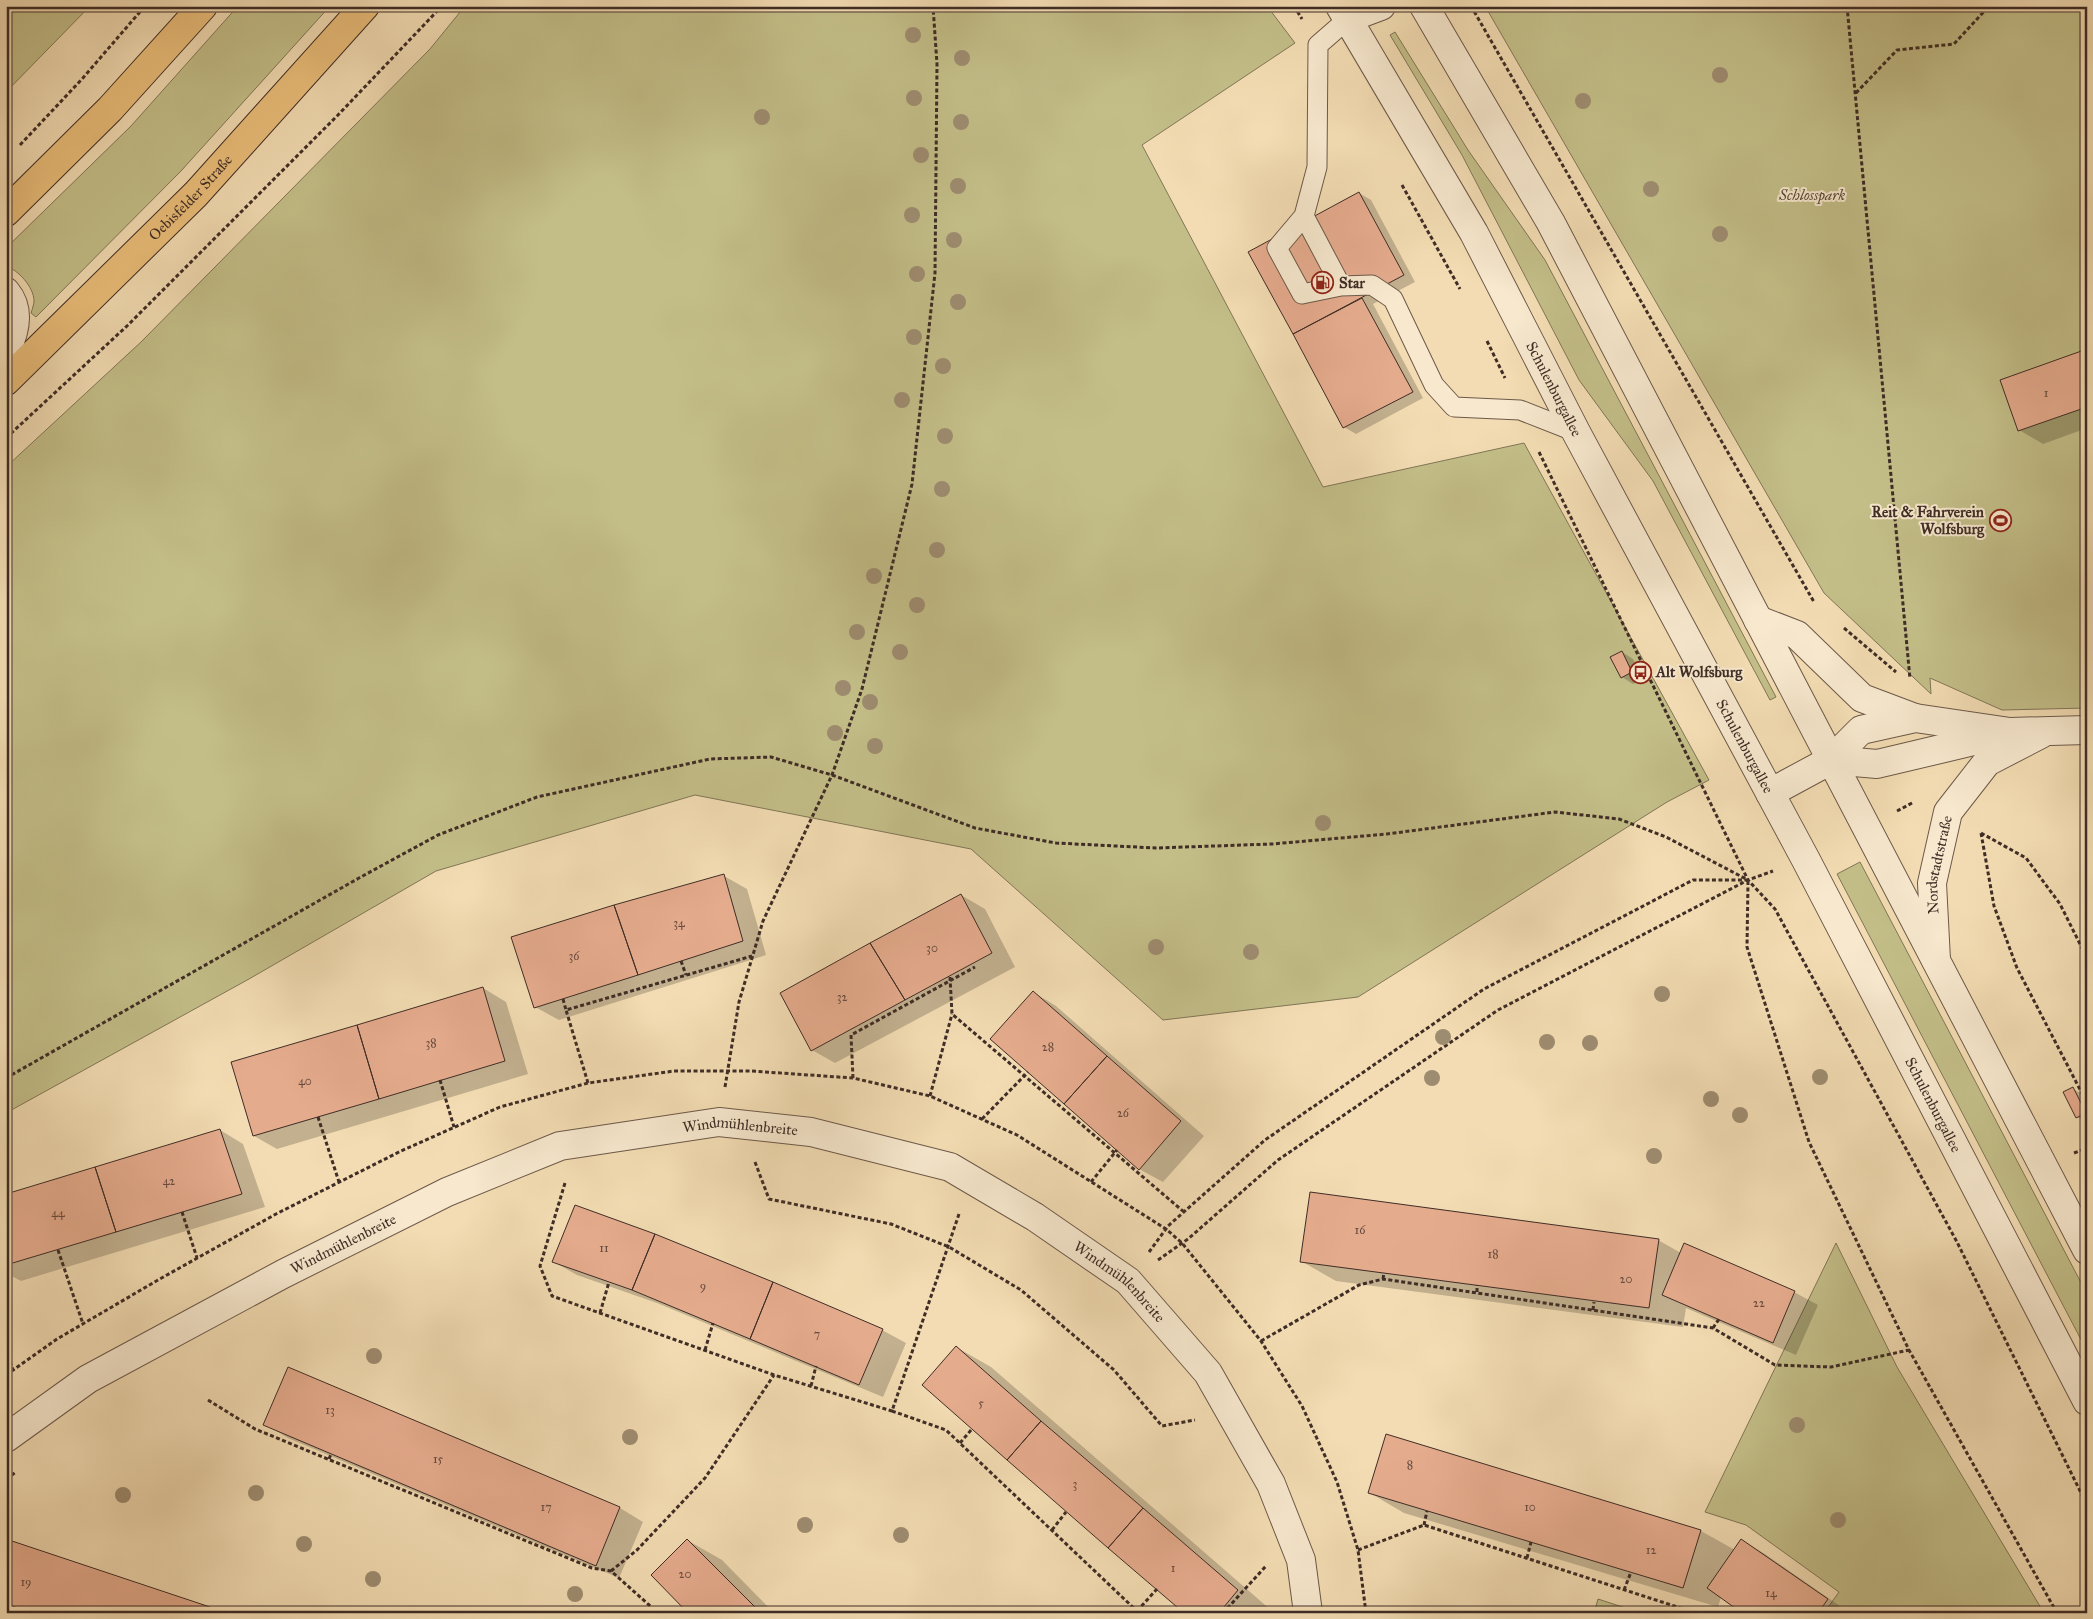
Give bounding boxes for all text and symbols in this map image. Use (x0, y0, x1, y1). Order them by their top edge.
street label: Oebisfelder Straße (145, 151, 236, 244)
park label: Schlosspark (1778, 186, 1845, 205)
fuel station icon: Star (1311, 271, 1335, 295)
place label: Star (1339, 274, 1365, 292)
street label: Schulenburgallee (1522, 339, 1586, 440)
house number: 1 (2044, 386, 2049, 400)
place label: Reit & Fahrverein Wolfsburg (1872, 503, 1985, 539)
sports icon: Reit & Fahrverein Wolfsburg (1988, 509, 2012, 533)
bus stop icon: Alt Wolfsburg (1628, 660, 1652, 684)
place label: Alt Wolfsburg (1655, 663, 1743, 682)
street label: Schulenburgallee (1712, 696, 1778, 797)
street label: Nordstadtstraße (1923, 814, 1956, 915)
house number: 34 (673, 916, 685, 930)
house number: 30 (926, 941, 938, 955)
house number: 36 (569, 949, 580, 963)
house number: 32 (837, 990, 847, 1004)
house number: 38 (425, 1036, 437, 1050)
house number: 28 (1042, 1040, 1054, 1054)
street label: Schulenburgallee (1901, 1054, 1965, 1155)
house number: 40 (298, 1074, 312, 1088)
house number: 26 (1117, 1106, 1130, 1120)
street label: Windmühlenbreite (681, 1113, 799, 1140)
house number: 42 (163, 1174, 175, 1188)
house number: 44 (51, 1206, 65, 1220)
street label: Windmühlenbreite (288, 1210, 399, 1278)
house number: 16 (1355, 1223, 1366, 1237)
street label: Windmühlenbreite (1070, 1237, 1169, 1326)
house number: 11 (599, 1241, 609, 1255)
house number: 18 (1487, 1247, 1499, 1261)
house number: 20 (1620, 1272, 1632, 1286)
house number: 9 (700, 1279, 706, 1293)
house number: 22 (1753, 1296, 1765, 1310)
house number: 7 (814, 1327, 820, 1341)
house number: 5 (978, 1396, 984, 1410)
house number: 13 (325, 1403, 335, 1417)
house number: 15 (433, 1452, 444, 1466)
house number: 8 (1407, 1458, 1413, 1472)
house number: 3 (1073, 1477, 1078, 1491)
house number: 17 (540, 1500, 552, 1514)
house number: 10 (1524, 1500, 1536, 1514)
house number: 12 (1646, 1543, 1656, 1557)
house number: 1 (1171, 1561, 1176, 1575)
house number: 20 (679, 1567, 691, 1581)
house number: 19 (20, 1575, 32, 1589)
house number: 14 (1765, 1586, 1777, 1600)

